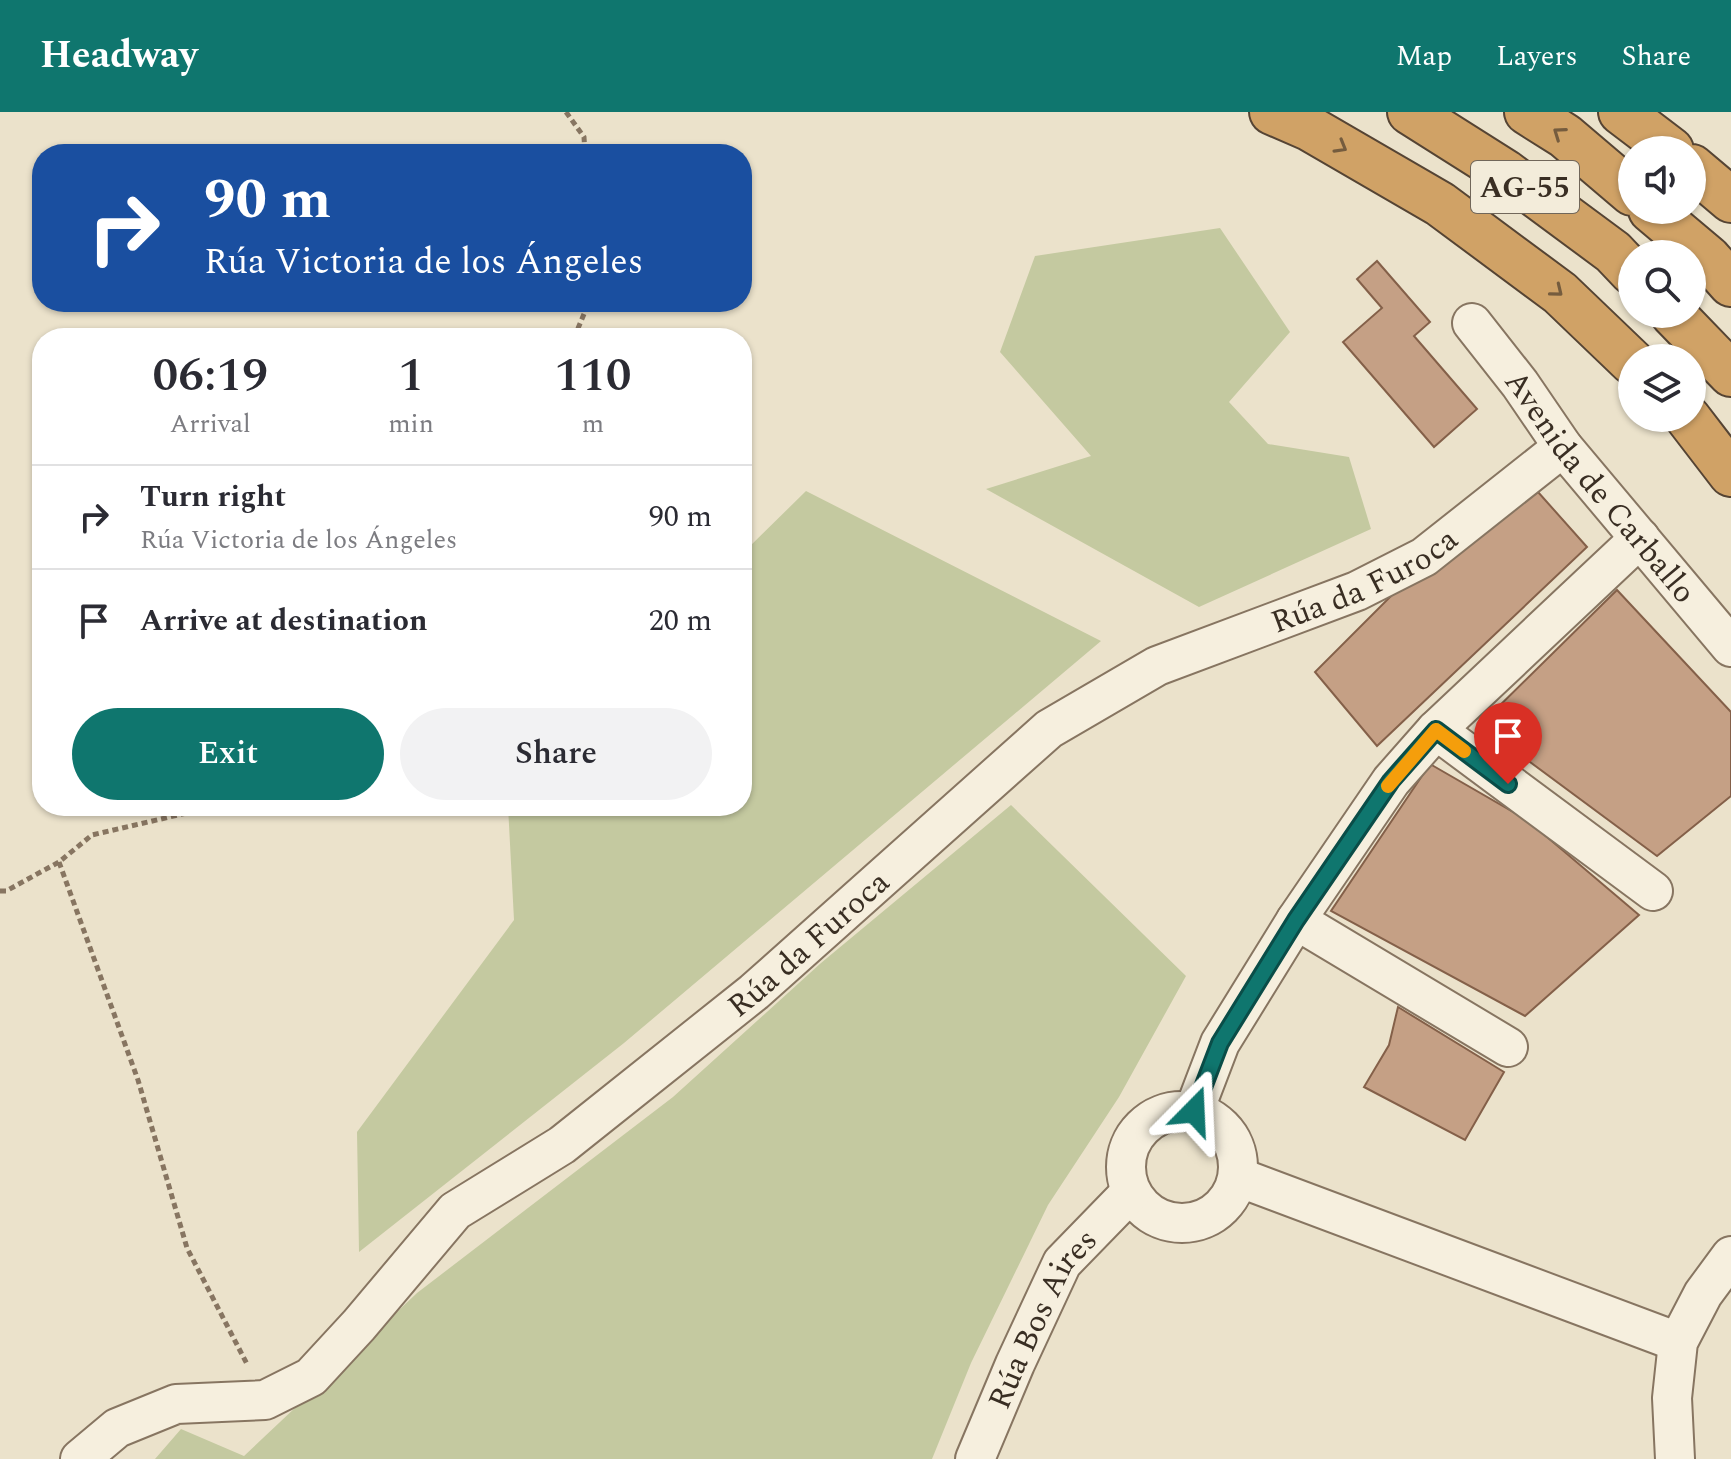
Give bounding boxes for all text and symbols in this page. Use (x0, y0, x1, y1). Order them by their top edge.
text: Headway (40, 27, 198, 85)
text: Map (1396, 35, 1452, 78)
text: Layers (1496, 35, 1578, 78)
text: Share (1622, 35, 1691, 78)
one-way arrow (1554, 128, 1568, 143)
map controls (1618, 136, 1706, 432)
button: sound (1618, 136, 1706, 224)
one-way arrow (1332, 137, 1347, 153)
text: 90 m (204, 158, 331, 243)
road number: AG-55 (1471, 161, 1579, 213)
icon: right (72, 176, 176, 280)
text: Rúa Victoria de los Ángeles (204, 235, 643, 290)
button: search (1618, 240, 1706, 328)
one-way arrow (1548, 281, 1562, 296)
text: 06:19 (152, 339, 268, 412)
text: 1 (398, 339, 424, 412)
text: 110 (554, 339, 632, 412)
button: layers (1618, 344, 1706, 432)
street label: Avenida de Carballo (1492, 360, 1708, 615)
text: Arrival (170, 404, 251, 444)
text: min (388, 404, 434, 444)
text: m (582, 404, 604, 444)
text: Turn right (140, 474, 286, 520)
text: 90 m (649, 494, 712, 540)
icon: right (72, 495, 116, 539)
street label: Rúa da Furoca (1264, 516, 1469, 647)
text: Rúa Victoria de los Ángeles (140, 520, 457, 560)
text: Arrive at destination (140, 598, 427, 644)
text: 20 m (649, 598, 712, 644)
icon: arrive (72, 599, 116, 643)
pin (1474, 702, 1542, 784)
button: Exit (72, 708, 384, 800)
button: Share (400, 708, 712, 800)
icon: arrive (1486, 714, 1530, 758)
street label: Rúa da Furoca (717, 859, 901, 1030)
position arrow (1152, 1069, 1236, 1153)
street label: Rúa Bos Aires (976, 1217, 1109, 1417)

